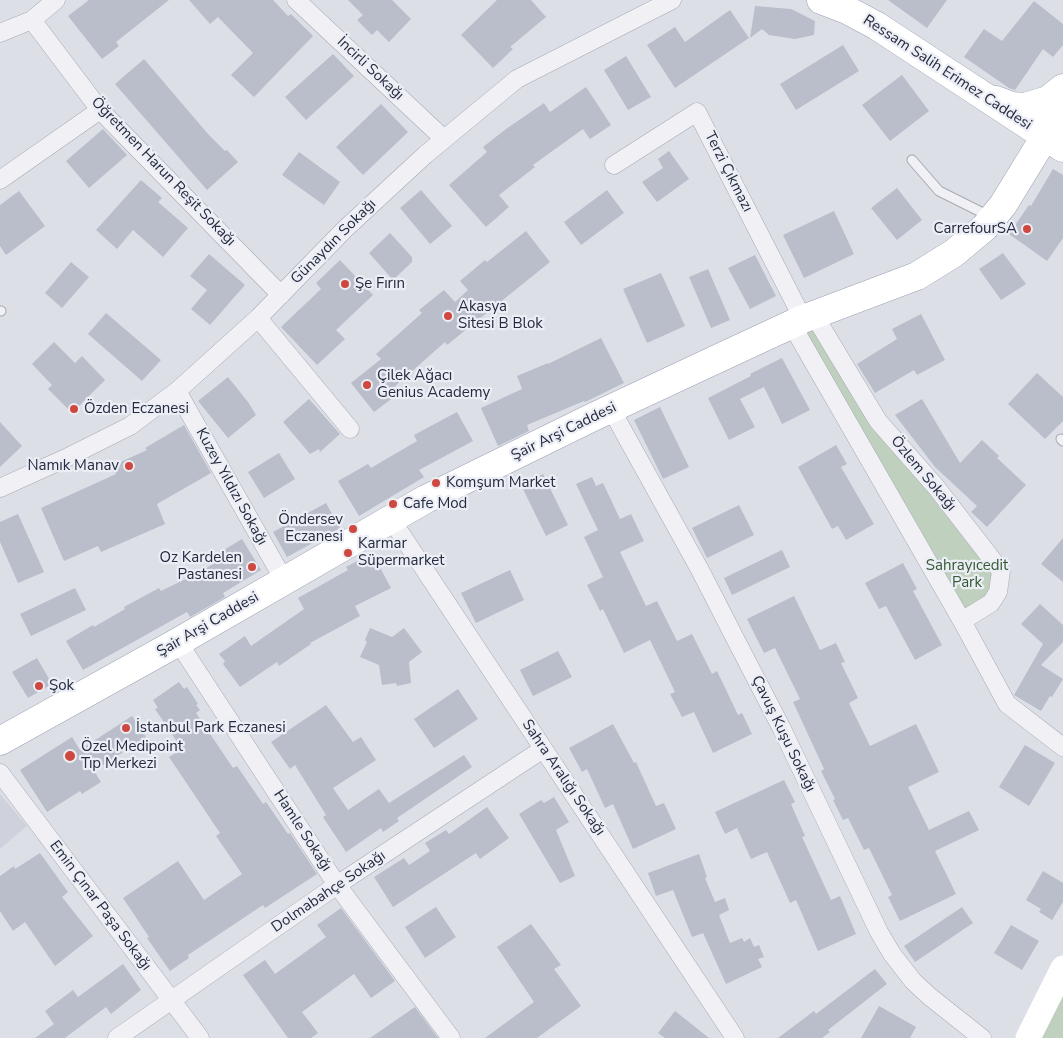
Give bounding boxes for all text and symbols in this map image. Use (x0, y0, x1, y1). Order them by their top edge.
street label: Ressam Salih Erimez Caddesi (859, 12, 1035, 134)
street label: İncirli Sokağı (333, 33, 407, 105)
street label: Öğretmen Harun Reşit Sokağı (87, 94, 239, 250)
street label: Terzi Çıkmazı (700, 129, 756, 215)
street label: Günaydın Sokağı (288, 196, 380, 288)
place label: CarrefourSA (934, 220, 1017, 238)
marker: CarrefourSA (1021, 223, 1033, 235)
place label: Şe Fırın (355, 275, 405, 293)
marker: Şe Fırın (339, 278, 351, 290)
place label: Akasya Sitesi B Blok (458, 298, 543, 333)
marker: Akasya Sitesi B Blok (442, 310, 454, 322)
place label: Çilek Ağacı Genius Academy (377, 367, 490, 402)
marker: Çilek Ağacı Genius Academy (361, 379, 373, 391)
street label: Şair Arşi Caddesi (509, 399, 619, 465)
place label: Özden Eczanesi (84, 400, 189, 418)
marker: Özden Eczanesi (68, 403, 80, 415)
street label: Kuzey Yıldızı Sokağı (191, 425, 271, 549)
street label: Özlem Sokağı (886, 433, 960, 515)
place label: Namık Manav (27, 457, 119, 475)
marker: Namık Manav (123, 460, 135, 472)
place label: Komşum Market (446, 474, 555, 492)
marker: Komşum Market (430, 477, 442, 489)
place label: Cafe Mod (403, 495, 467, 513)
marker: Cafe Mod (387, 498, 399, 510)
place label: Öndersev Eczanesi (278, 511, 343, 546)
marker: Öndersev Eczanesi (347, 523, 359, 535)
place label: Karmar Süpermarket (358, 535, 444, 570)
marker: Karmar Süpermarket (342, 547, 354, 559)
place label: Oz Kardelen Pastanesi (160, 549, 242, 584)
park label: Sahrayıcedit Park (926, 557, 1008, 592)
marker: Oz Kardelen Pastanesi (246, 561, 258, 573)
street label: Şair Arşi Caddesi (154, 589, 262, 661)
street label: Çavuş Kuşu Sokağı (747, 673, 819, 795)
place label: Şok (49, 677, 74, 695)
marker: Şok (33, 680, 45, 692)
street label: Sahra Aralığı Sokağı (517, 716, 609, 840)
place label: İstanbul Park Eczanesi (136, 719, 286, 737)
marker: İstanbul Park Eczanesi (120, 722, 132, 734)
place label: Özel Medipoint Tıp Merkezi (81, 738, 183, 773)
marker: Özel Medipoint Tıp Merkezi (63, 749, 77, 763)
street label: Hamle Sokağı (269, 787, 335, 875)
street label: Emin Çınar Paşa Sokağı (45, 837, 155, 975)
street label: Dolmabahçe Sokağı (269, 847, 389, 937)

